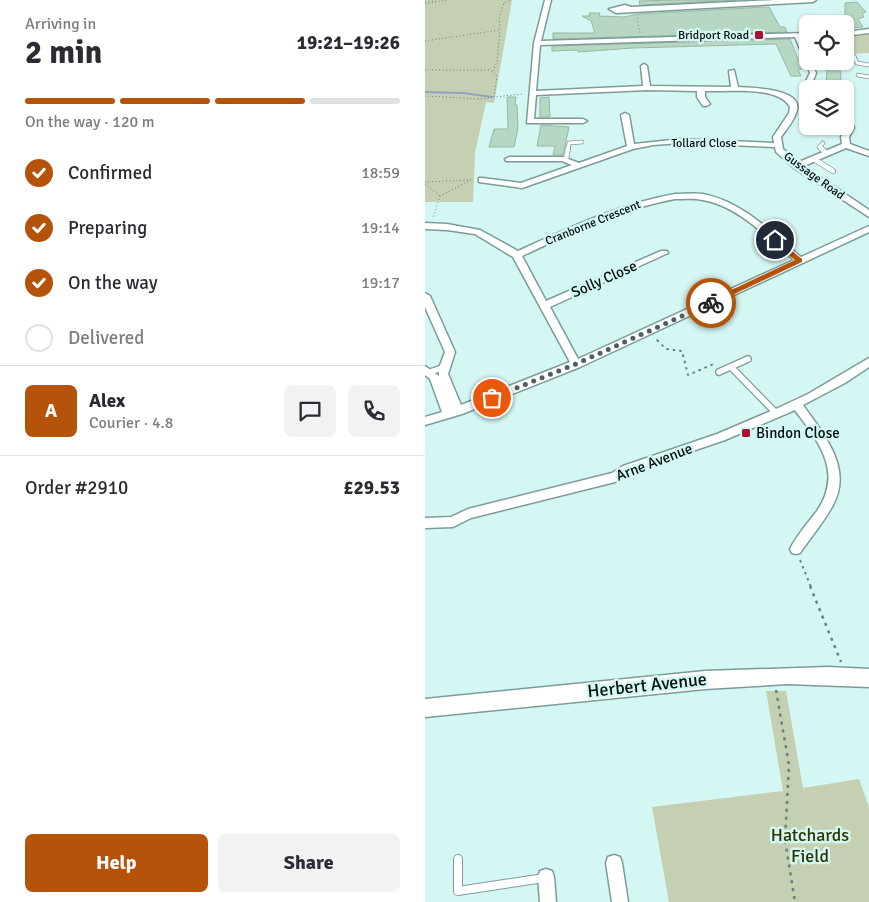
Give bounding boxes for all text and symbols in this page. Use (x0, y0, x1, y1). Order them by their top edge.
text: Arriving in (25, 14, 96, 34)
map controls (799, 15, 854, 135)
button: locate (799, 15, 854, 70)
place label: Bridport Road (678, 28, 749, 43)
marker: Bridport Road (753, 29, 765, 41)
text: 19:21–19:26 (297, 31, 400, 55)
text: 2 min (25, 33, 102, 72)
button: layers (799, 80, 854, 135)
text: On the way · 120 m (25, 112, 155, 132)
street label: Tollard Close (671, 136, 737, 151)
street label: Gussage Road (781, 149, 847, 203)
icon: check (25, 159, 53, 187)
text: Confirmed (68, 161, 152, 185)
text: 18:59 (361, 163, 400, 183)
street label: Cranborne Crescent (543, 197, 643, 249)
icon: check (25, 214, 53, 242)
text: Preparing (68, 216, 147, 240)
text: 19:14 (361, 218, 400, 238)
pin (754, 219, 796, 261)
icon: home (761, 226, 789, 254)
street label: Solly Close (568, 257, 640, 301)
icon: check (25, 269, 53, 297)
text: On the way (68, 271, 158, 295)
text: 19:17 (361, 273, 400, 293)
courier (686, 278, 736, 328)
icon: bike (697, 289, 725, 317)
text: Delivered (68, 326, 144, 350)
pin (471, 377, 513, 419)
icon: bag (478, 384, 506, 412)
button: chat (284, 385, 336, 437)
button: phone (348, 385, 400, 437)
text: Alex (89, 389, 125, 413)
text: A (45, 399, 57, 423)
text: Courier · 4.8 (89, 413, 173, 433)
place label: Bindon Close (756, 424, 840, 442)
marker: Bindon Close (740, 427, 752, 439)
street label: Arne Avenue (613, 439, 695, 485)
text: Order #2910 (25, 476, 128, 500)
text: £29.53 (343, 476, 400, 500)
street label: Herbert Avenue (586, 668, 708, 702)
park label: Hatchards Field (771, 824, 849, 867)
button: Help (25, 834, 208, 892)
button: Share (218, 834, 400, 892)

